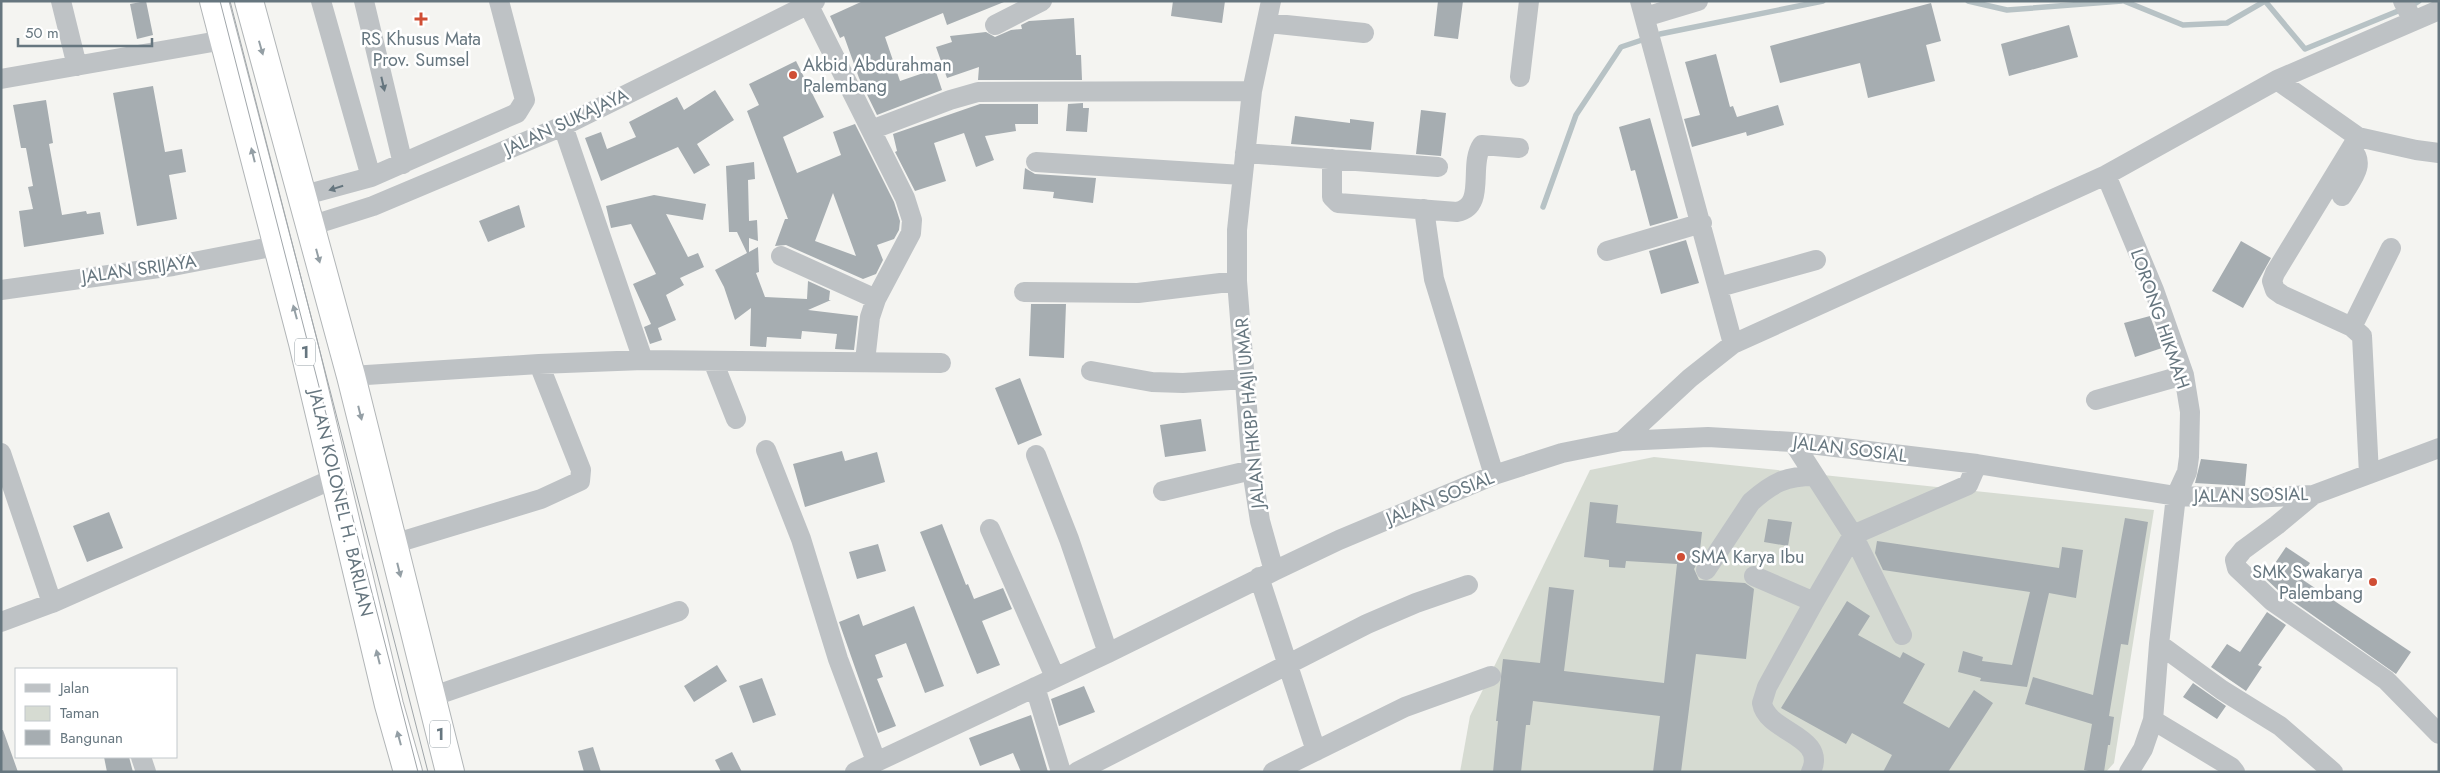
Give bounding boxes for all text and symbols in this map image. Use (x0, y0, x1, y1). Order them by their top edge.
marker: RS Khusus Mata Prov. Sumsel (414, 12, 428, 26)
scale bar (18, 15, 151, 47)
text: 50 m (25, 22, 59, 44)
place label: RS Khusus Mata Prov. Sumsel (361, 26, 481, 73)
one-way arrow (258, 41, 266, 56)
place label: Akbid Abdurahman Palembang (803, 52, 952, 99)
marker: Akbid Abdurahman Palembang (787, 69, 799, 81)
one-way arrow (379, 76, 387, 91)
street label: JALAN SUKAJAYA (498, 82, 632, 163)
one-way arrow (249, 147, 257, 163)
one-way arrow (329, 184, 344, 192)
street label: LORONG HIKMAH (2124, 246, 2196, 392)
street label: JALAN SRIJAYA (78, 248, 198, 290)
one-way arrow (314, 248, 322, 263)
one-way arrow (290, 305, 298, 320)
street label: JALAN HKBP HAJI UMAR (1229, 317, 1271, 511)
road number: 1 (295, 338, 315, 366)
street label: JALAN KOLONEL H. BARLIAN (302, 385, 380, 619)
one-way arrow (356, 405, 364, 420)
street label: JALAN SOSIAL (1790, 429, 1908, 469)
street label: JALAN SOSIAL (1380, 465, 1498, 532)
street label: JALAN SOSIAL (2192, 481, 2308, 509)
place label: SMA Karya Ibu (1691, 544, 1804, 570)
marker: SMA Karya Ibu (1675, 551, 1687, 563)
place label: SMK Swakarya Palembang (2252, 559, 2363, 606)
one-way arrow (396, 563, 404, 578)
marker: SMK Swakarya Palembang (2367, 576, 2379, 588)
one-way arrow (374, 650, 382, 665)
legend (15, 668, 178, 758)
text: Jalan (58, 677, 89, 699)
text: Taman (60, 702, 99, 724)
road number: 1 (430, 721, 450, 748)
text: Bangunan (60, 727, 123, 749)
one-way arrow (394, 731, 402, 746)

